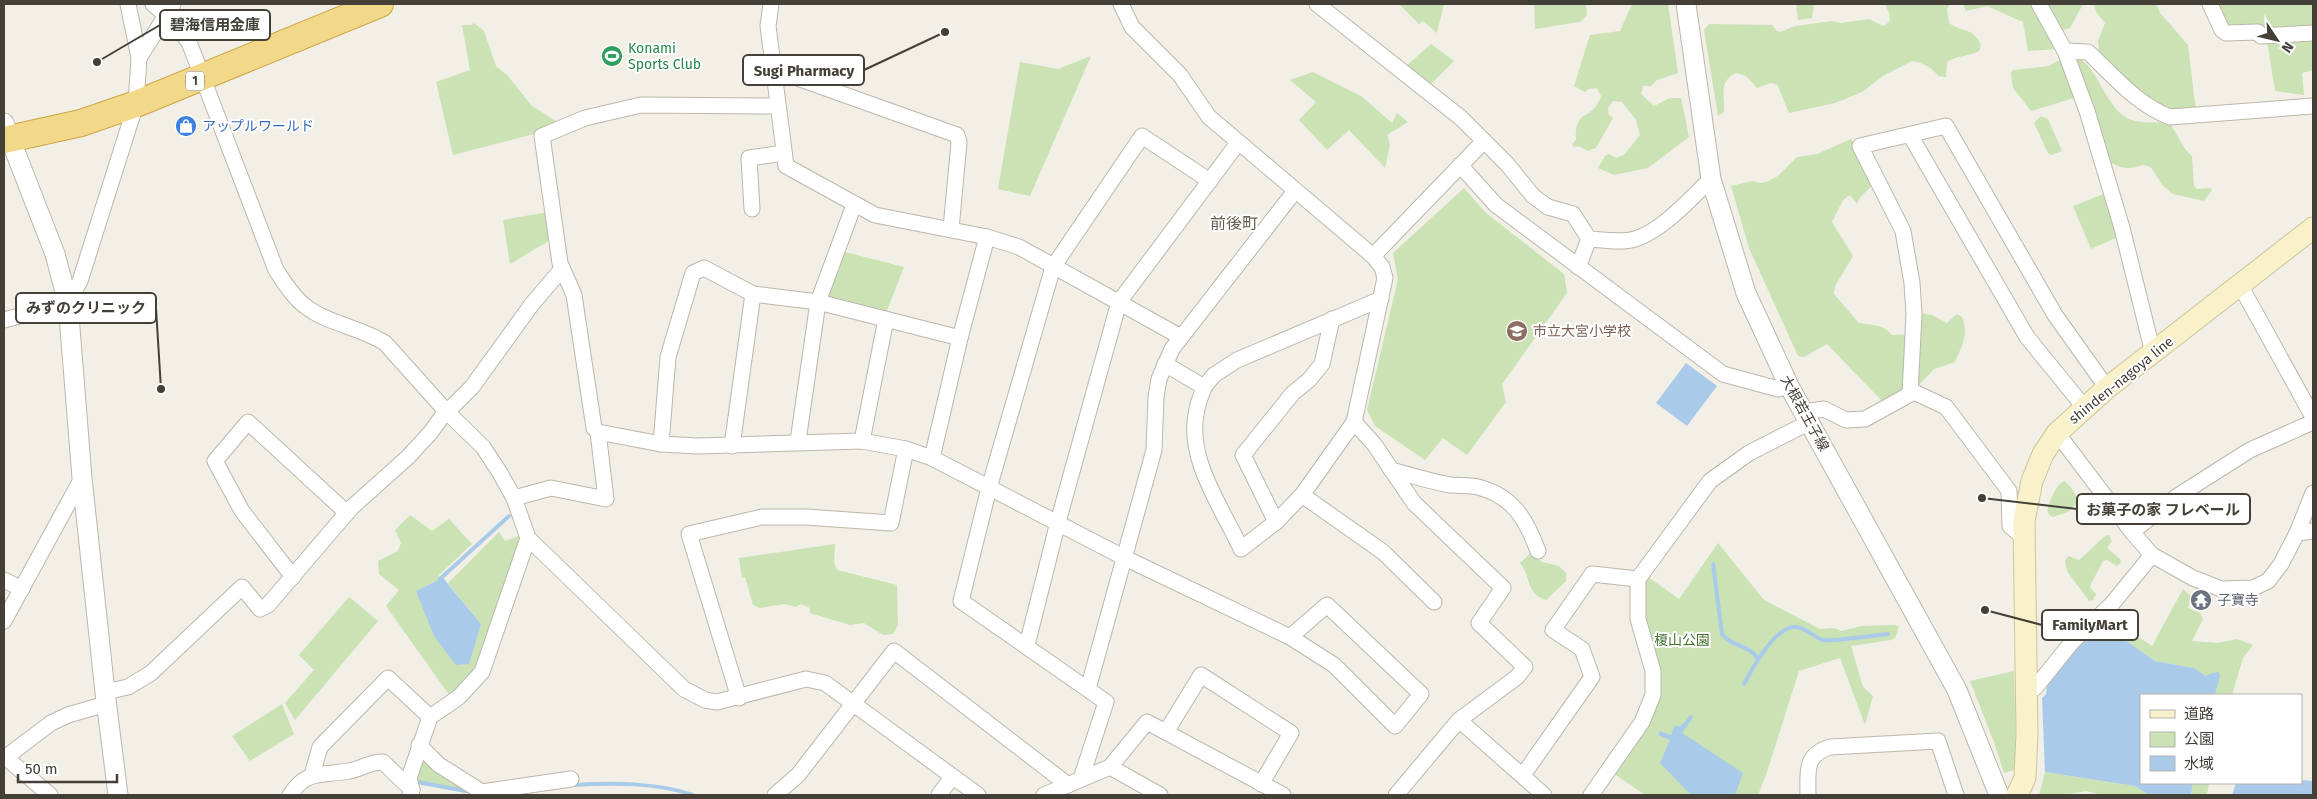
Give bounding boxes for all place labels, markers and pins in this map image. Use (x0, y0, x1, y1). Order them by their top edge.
callout: 碧海信用金庫 (160, 10, 270, 40)
place label: Konami Sports Club (628, 40, 701, 73)
sports icon: Konami Sports Club (600, 44, 624, 68)
callout: Sugi Pharmacy (743, 55, 864, 85)
shop icon: アップルワールド (174, 114, 198, 138)
place label: アップルワールド (202, 118, 314, 135)
callout: みずのクリニック (16, 293, 156, 323)
school or university icon: 市立大宮小学校 (1505, 319, 1529, 343)
place label: 市立大宮小学校 (1533, 323, 1631, 340)
callout: お菓子の家 フレベール (2077, 494, 2250, 524)
temple icon: 子寶寺 (2189, 588, 2213, 612)
place label: 子寶寺 (2217, 592, 2259, 609)
callout: FamilyMart (2042, 610, 2138, 640)

